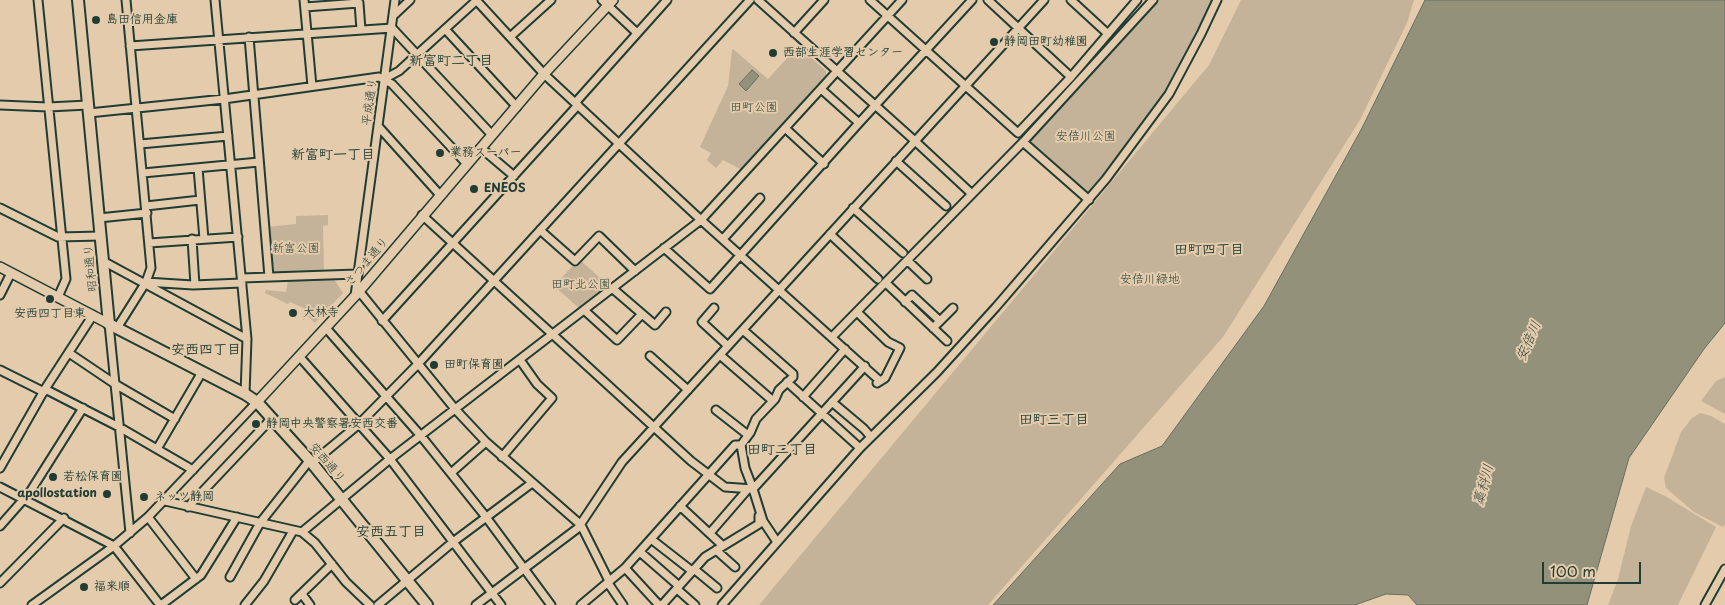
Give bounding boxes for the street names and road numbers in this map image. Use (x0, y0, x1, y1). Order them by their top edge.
street label: 平成通り (360, 77, 380, 127)
street label: さつま通り (342, 234, 392, 290)
street label: 昭和通り (81, 243, 101, 293)
street label: 安西通り (306, 440, 348, 486)

